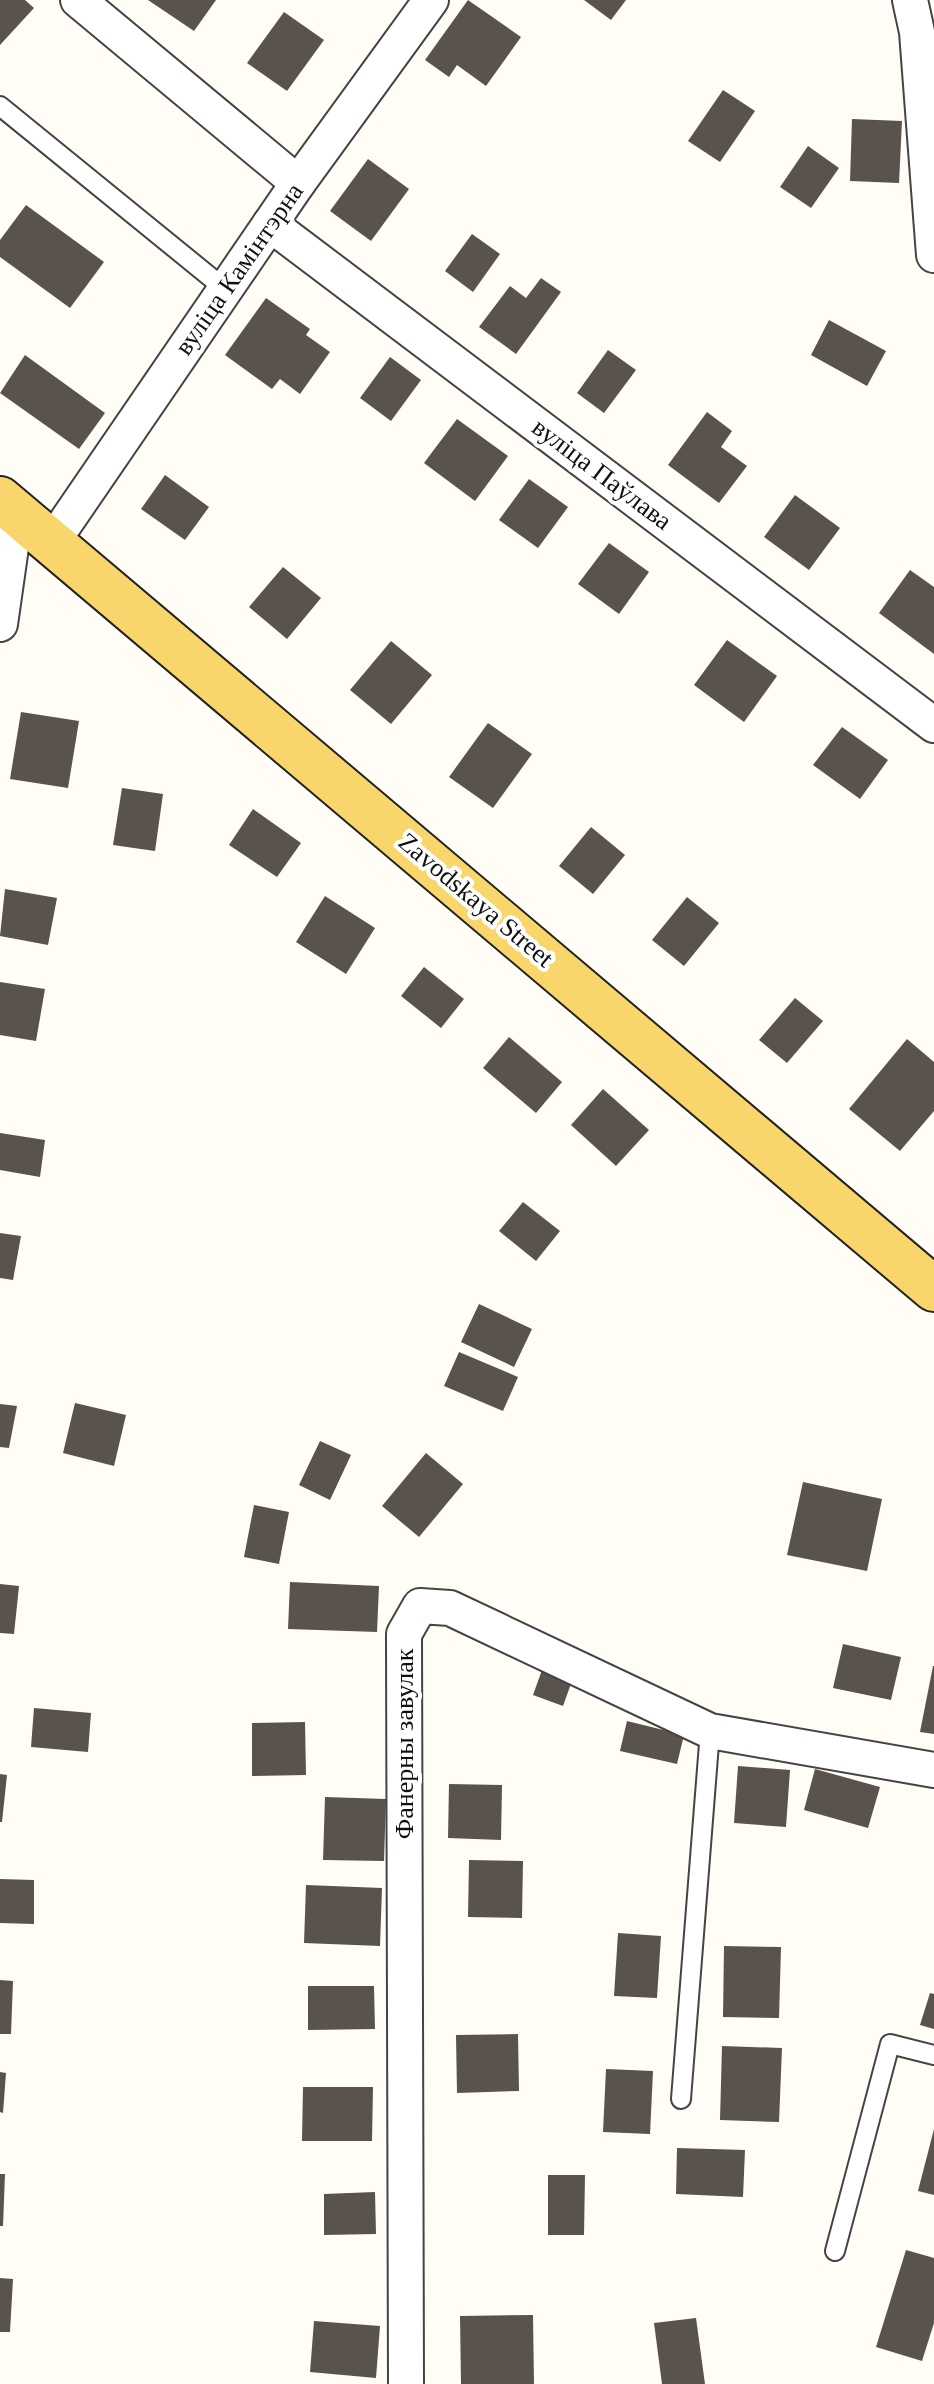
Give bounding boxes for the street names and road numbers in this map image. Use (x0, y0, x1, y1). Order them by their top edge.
street label: вуліца Камінтэрна (169, 177, 309, 361)
street label: вуліца Паўлава (527, 412, 678, 536)
street label: Zavodskaya Street (393, 827, 560, 974)
street label: Фанерны завулак (390, 1648, 419, 1839)

